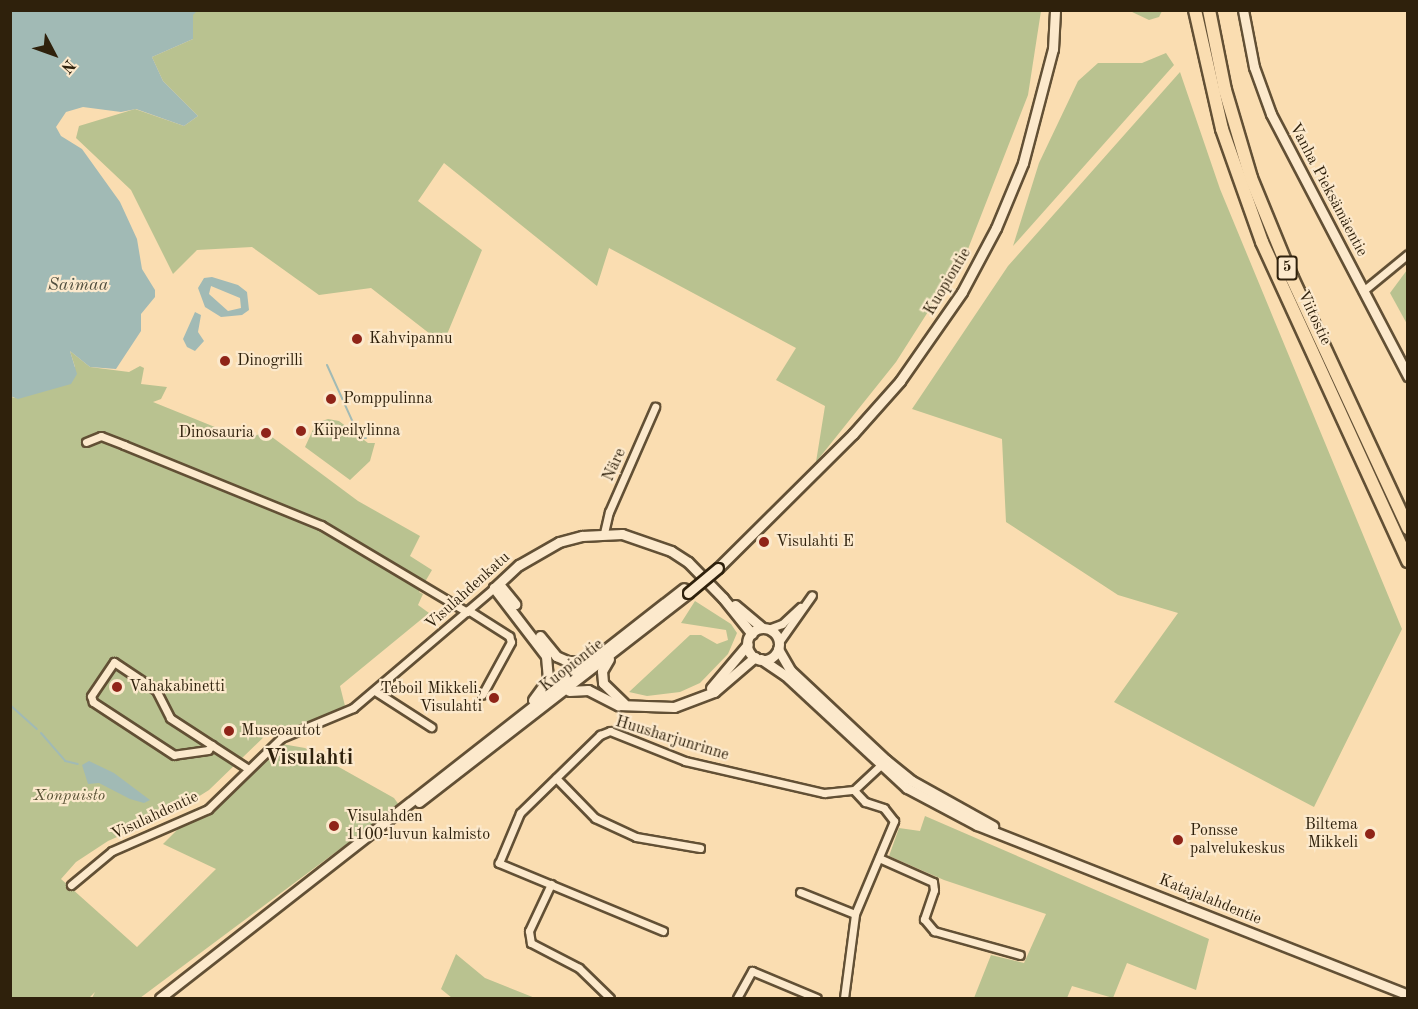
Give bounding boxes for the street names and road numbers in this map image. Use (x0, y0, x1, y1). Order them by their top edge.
street label: Vanha Pieksämäentie (1285, 120, 1371, 260)
street label: Kuopiontie (920, 245, 976, 319)
road number: 5 (1276, 256, 1298, 280)
street label: Viitostie (1293, 288, 1335, 348)
street label: Näre (599, 445, 631, 485)
street label: Visulahdenkatu (422, 548, 514, 634)
street label: Kuopiontie (537, 635, 607, 697)
street label: Huusharjunrinne (613, 713, 731, 765)
street label: Visulahdentie (108, 787, 202, 845)
street label: Katajalahdentie (1156, 871, 1264, 929)

